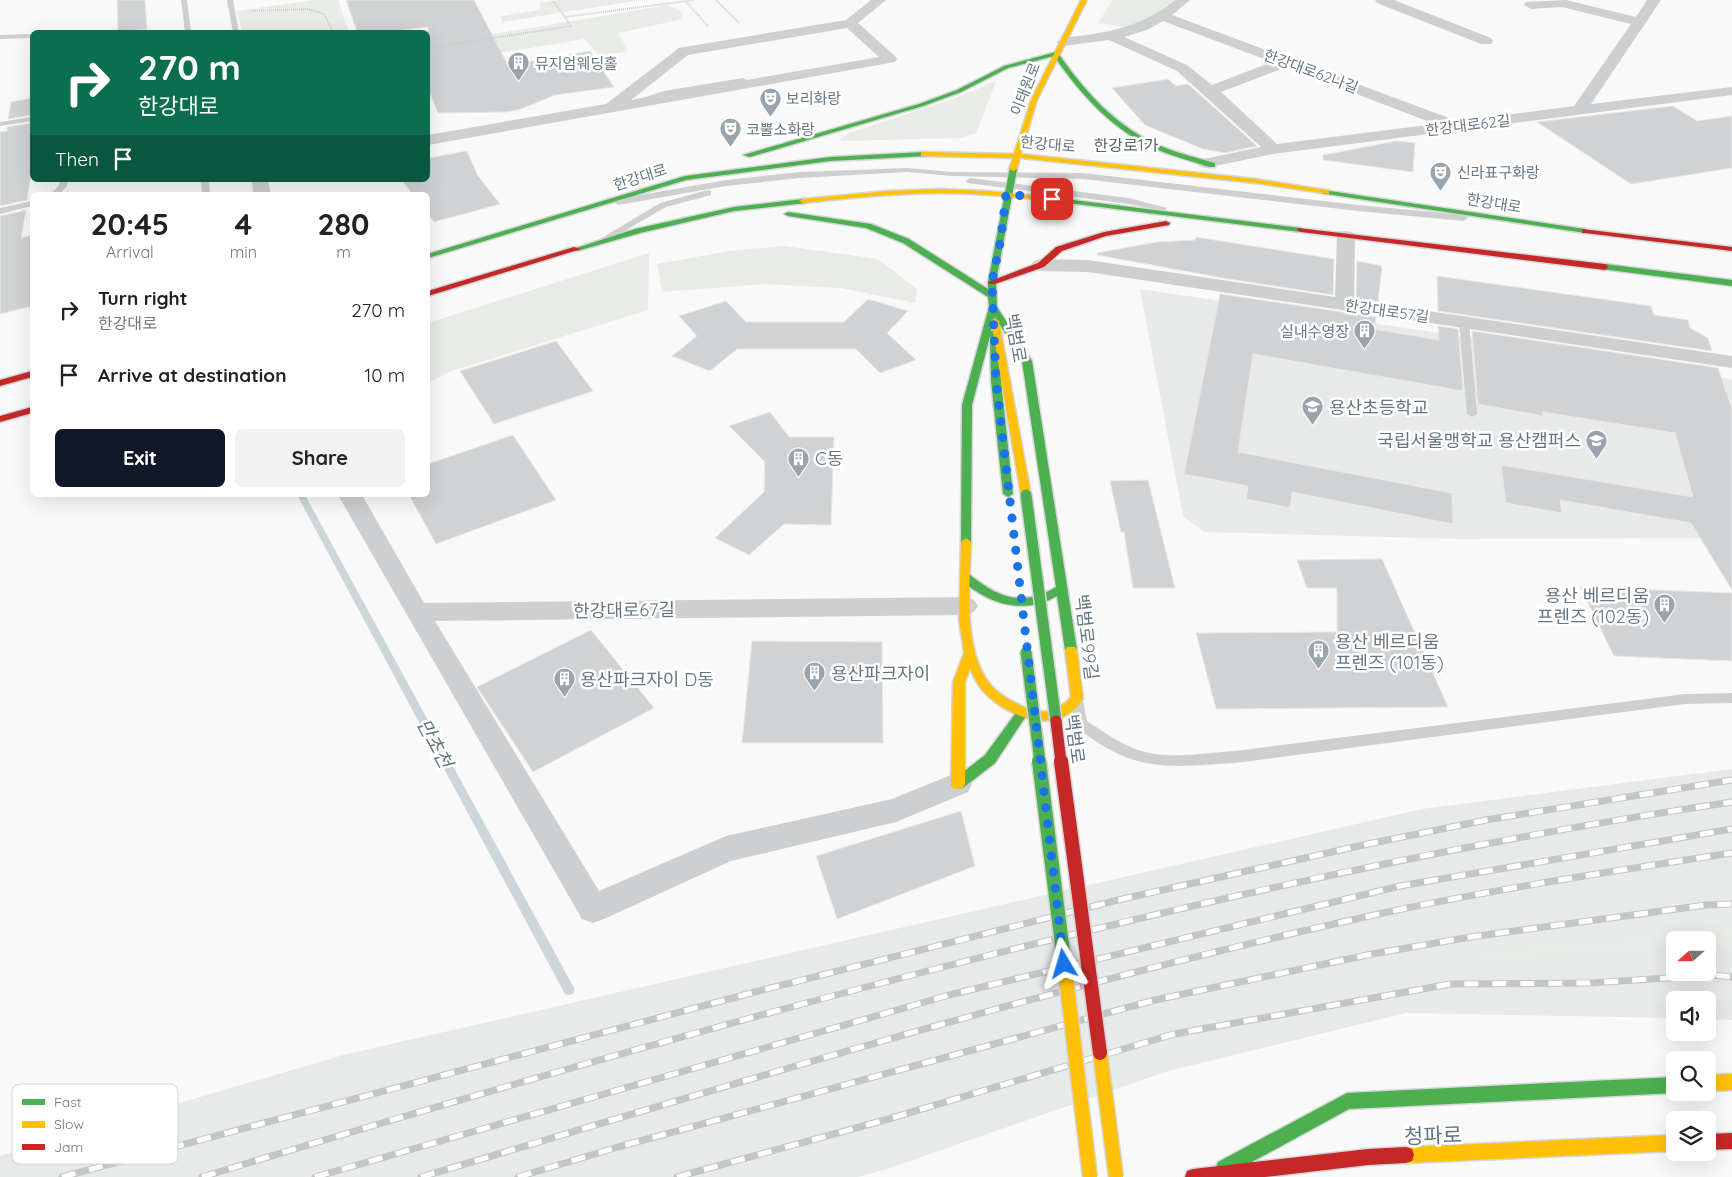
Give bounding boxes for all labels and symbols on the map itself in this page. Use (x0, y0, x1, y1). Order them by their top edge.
street label: 한강대로62나길 (1261, 45, 1361, 97)
building icon: 뮤지엄웨딩홀 (507, 51, 531, 82)
place label: 뮤지엄웨딩홀 (535, 54, 618, 73)
street label: 이태원로 (1006, 60, 1044, 118)
theatre icon: 보리화랑 (758, 86, 782, 117)
place label: 보리화랑 (786, 89, 841, 108)
street label: 한강대로62길 (1424, 110, 1512, 140)
theatre icon: 코뿔소화랑 (718, 117, 742, 148)
place label: 코뿔소화랑 (746, 120, 815, 139)
street label: 한강대로 (1020, 132, 1076, 156)
district label: 한강로1가 (1094, 135, 1159, 155)
street label: 한강대로 (611, 159, 669, 195)
theatre icon: 신라표구화랑 (1429, 160, 1453, 191)
place label: 신라표구화랑 (1457, 163, 1540, 182)
pin (1031, 178, 1073, 220)
street label: 한강대로 (1465, 189, 1523, 217)
street label: 한강대로57길 (1344, 296, 1430, 326)
street label: 백범로 (1000, 312, 1032, 364)
building icon: 실내수영장 (1353, 319, 1377, 350)
place label: 실내수영장 (1280, 322, 1349, 341)
school or university icon: 용산초등학교 (1301, 395, 1325, 426)
place label: 용산초등학교 (1329, 396, 1428, 419)
school or university icon: 국립서울맹학교 용산캠퍼스 (1585, 428, 1609, 459)
place label: 국립서울맹학교 용산캠퍼스 (1377, 429, 1581, 452)
building icon: C동 (787, 446, 811, 477)
place label: C동 (815, 447, 843, 470)
place label: 용산 베르디움 프렌즈 (102동) (1537, 584, 1649, 628)
street label: 백범로99길 (1070, 593, 1104, 681)
building icon: 용산 베르디움 프렌즈 (102동) (1653, 593, 1677, 624)
street label: 한강대로67길 (573, 598, 675, 622)
place label: 용산 베르디움 프렌즈 (101동) (1335, 630, 1444, 674)
building icon: 용산 베르디움 프렌즈 (101동) (1307, 639, 1331, 670)
building icon: 용산파크자이 (803, 661, 827, 692)
place label: 용산파크자이 (831, 662, 930, 685)
building icon: 용산파크자이 D동 (552, 667, 576, 698)
place label: 용산파크자이 D동 (580, 668, 714, 691)
street label: 백범로 (1060, 713, 1090, 765)
water label: 만초천 (412, 714, 459, 773)
north arrow (1666, 931, 1716, 981)
position arrow (1037, 937, 1089, 989)
legend (12, 1084, 178, 1164)
text: Fast (54, 1093, 82, 1111)
text: Slow (54, 1115, 84, 1133)
street label: 청파로 (1404, 1121, 1462, 1149)
text: Jam (54, 1138, 83, 1156)

